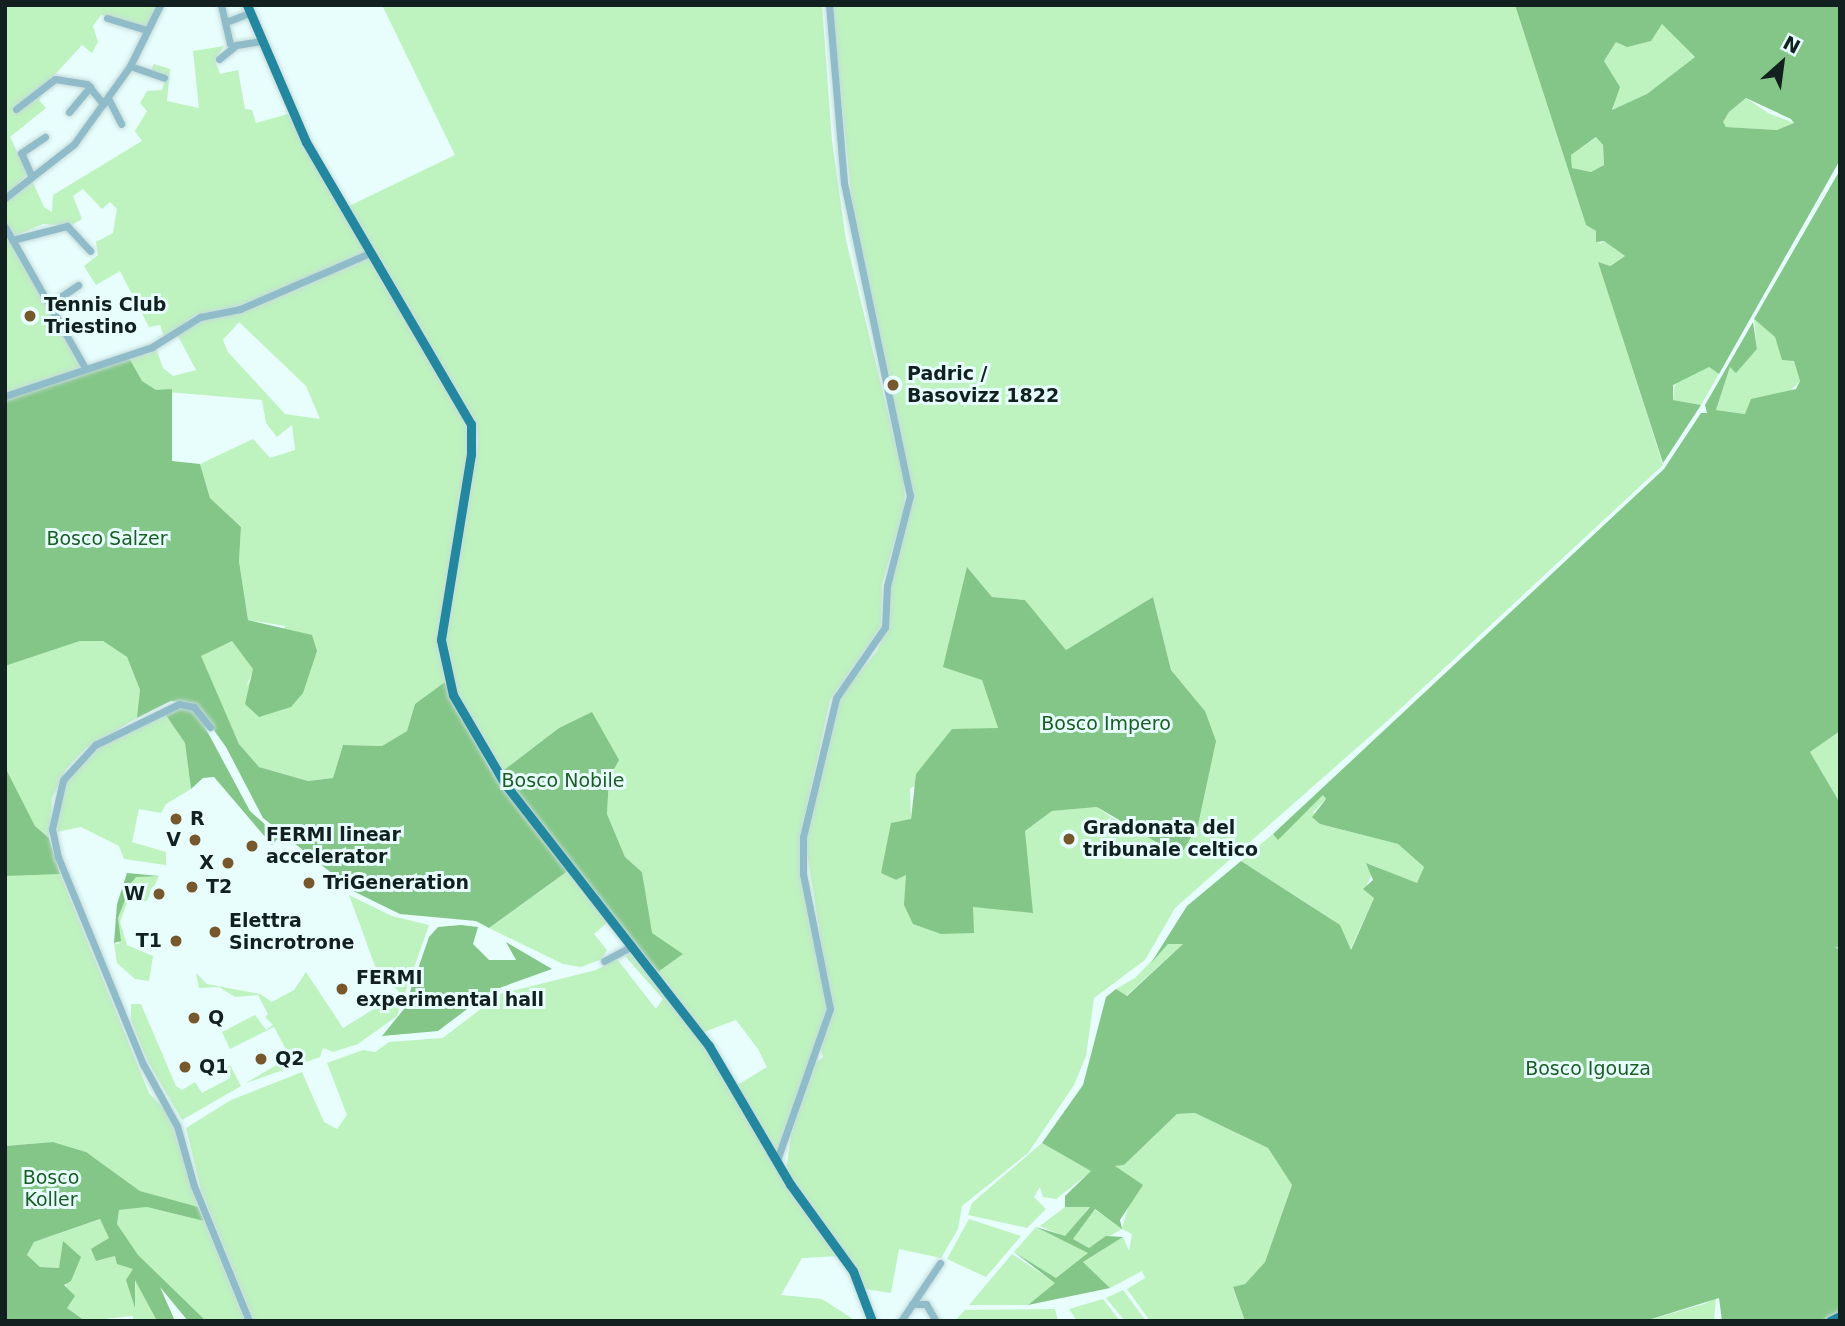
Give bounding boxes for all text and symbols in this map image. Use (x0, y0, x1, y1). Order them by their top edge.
north arrow (1747, 28, 1817, 98)
text: N (1780, 31, 1804, 58)
place label: Tennis Club Triestino (44, 294, 166, 338)
marker: Tennis Club Triestino (22, 308, 38, 324)
place label: Padric / Basovizz 1822 (907, 363, 1059, 407)
marker: Padric / Basovizz 1822 (885, 377, 901, 393)
park label: Bosco Salzer (46, 528, 168, 550)
park label: Bosco Impero (1041, 713, 1171, 735)
park label: Bosco Nobile (502, 770, 624, 792)
place label: R (190, 808, 205, 830)
marker: R (168, 811, 184, 827)
place label: Gradonata del tribunale celtico (1083, 817, 1258, 861)
place label: FERMI linear accelerator (266, 824, 401, 868)
place label: V (166, 829, 181, 851)
marker: Gradonata del tribunale celtico (1061, 831, 1077, 847)
marker: V (187, 832, 203, 848)
marker: FERMI linear accelerator (244, 838, 260, 854)
place label: X (199, 852, 214, 874)
marker: X (220, 855, 236, 871)
place label: TriGeneration (323, 872, 469, 894)
marker: TriGeneration (301, 875, 317, 891)
place label: T2 (206, 876, 232, 898)
marker: T2 (184, 879, 200, 895)
place label: W (124, 883, 145, 905)
marker: W (151, 886, 167, 902)
place label: Elettra Sincrotrone (229, 910, 354, 954)
marker: Elettra Sincrotrone (207, 924, 223, 940)
place label: T1 (136, 930, 162, 952)
marker: T1 (168, 933, 184, 949)
place label: FERMI experimental hall (356, 967, 544, 1011)
marker: FERMI experimental hall (334, 981, 350, 997)
place label: Q (208, 1007, 224, 1029)
marker: Q (186, 1010, 202, 1026)
place label: Q2 (275, 1048, 304, 1070)
marker: Q2 (253, 1051, 269, 1067)
place label: Q1 (199, 1056, 228, 1078)
park label: Bosco Igouza (1525, 1058, 1651, 1080)
marker: Q1 (177, 1059, 193, 1075)
park label: Bosco Koller (23, 1167, 79, 1211)

